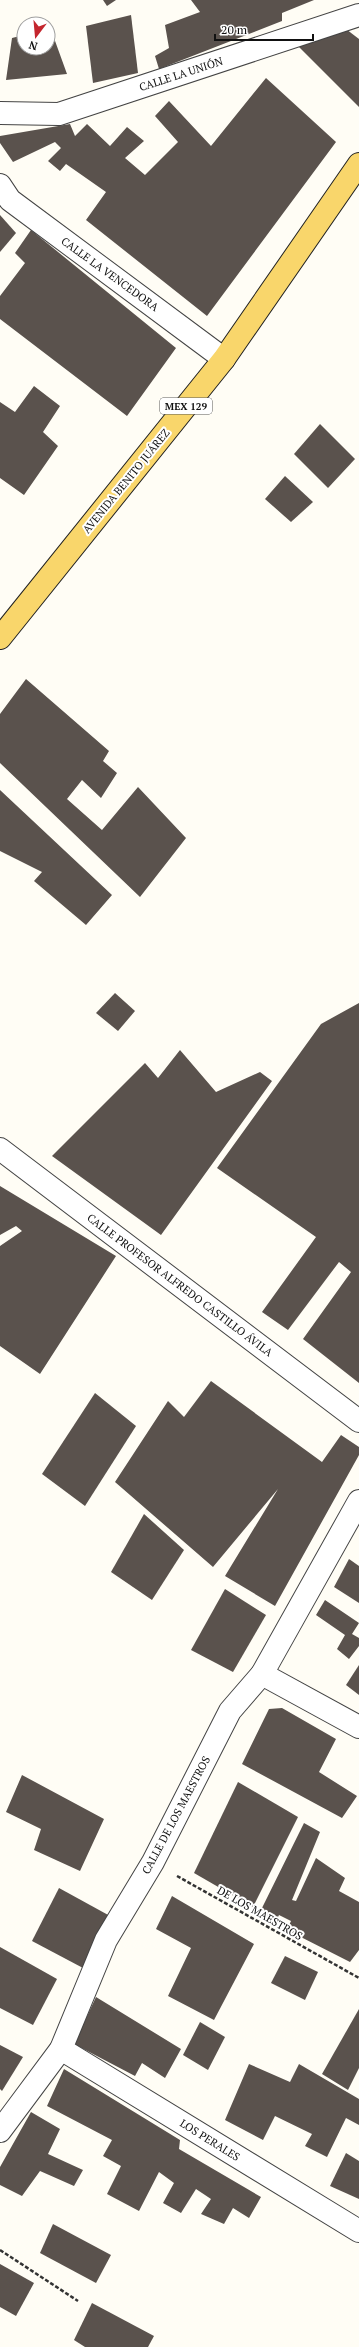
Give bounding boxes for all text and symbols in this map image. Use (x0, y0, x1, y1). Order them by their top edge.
north arrow (16, 16, 56, 56)
scale bar (215, 16, 313, 42)
text: 20 m (221, 22, 248, 37)
text: N (27, 38, 39, 53)
street label: CALLE LA UNIÓN (137, 54, 225, 94)
street label: CALLE LA VENCEDORA (59, 234, 162, 314)
road number: MEX 129 (160, 398, 212, 414)
street label: AVENIDA BENITO JUÁREZ (79, 426, 173, 536)
street label: CALLE PROFESOR ALFREDO CASTILLO ÁVILA (84, 1211, 276, 1360)
street label: CALLE DE LOS MAESTROS (139, 1753, 213, 1876)
street label: DE LOS MAESTROS (215, 1883, 305, 1943)
street label: LOS PERALES (177, 2116, 243, 2164)

